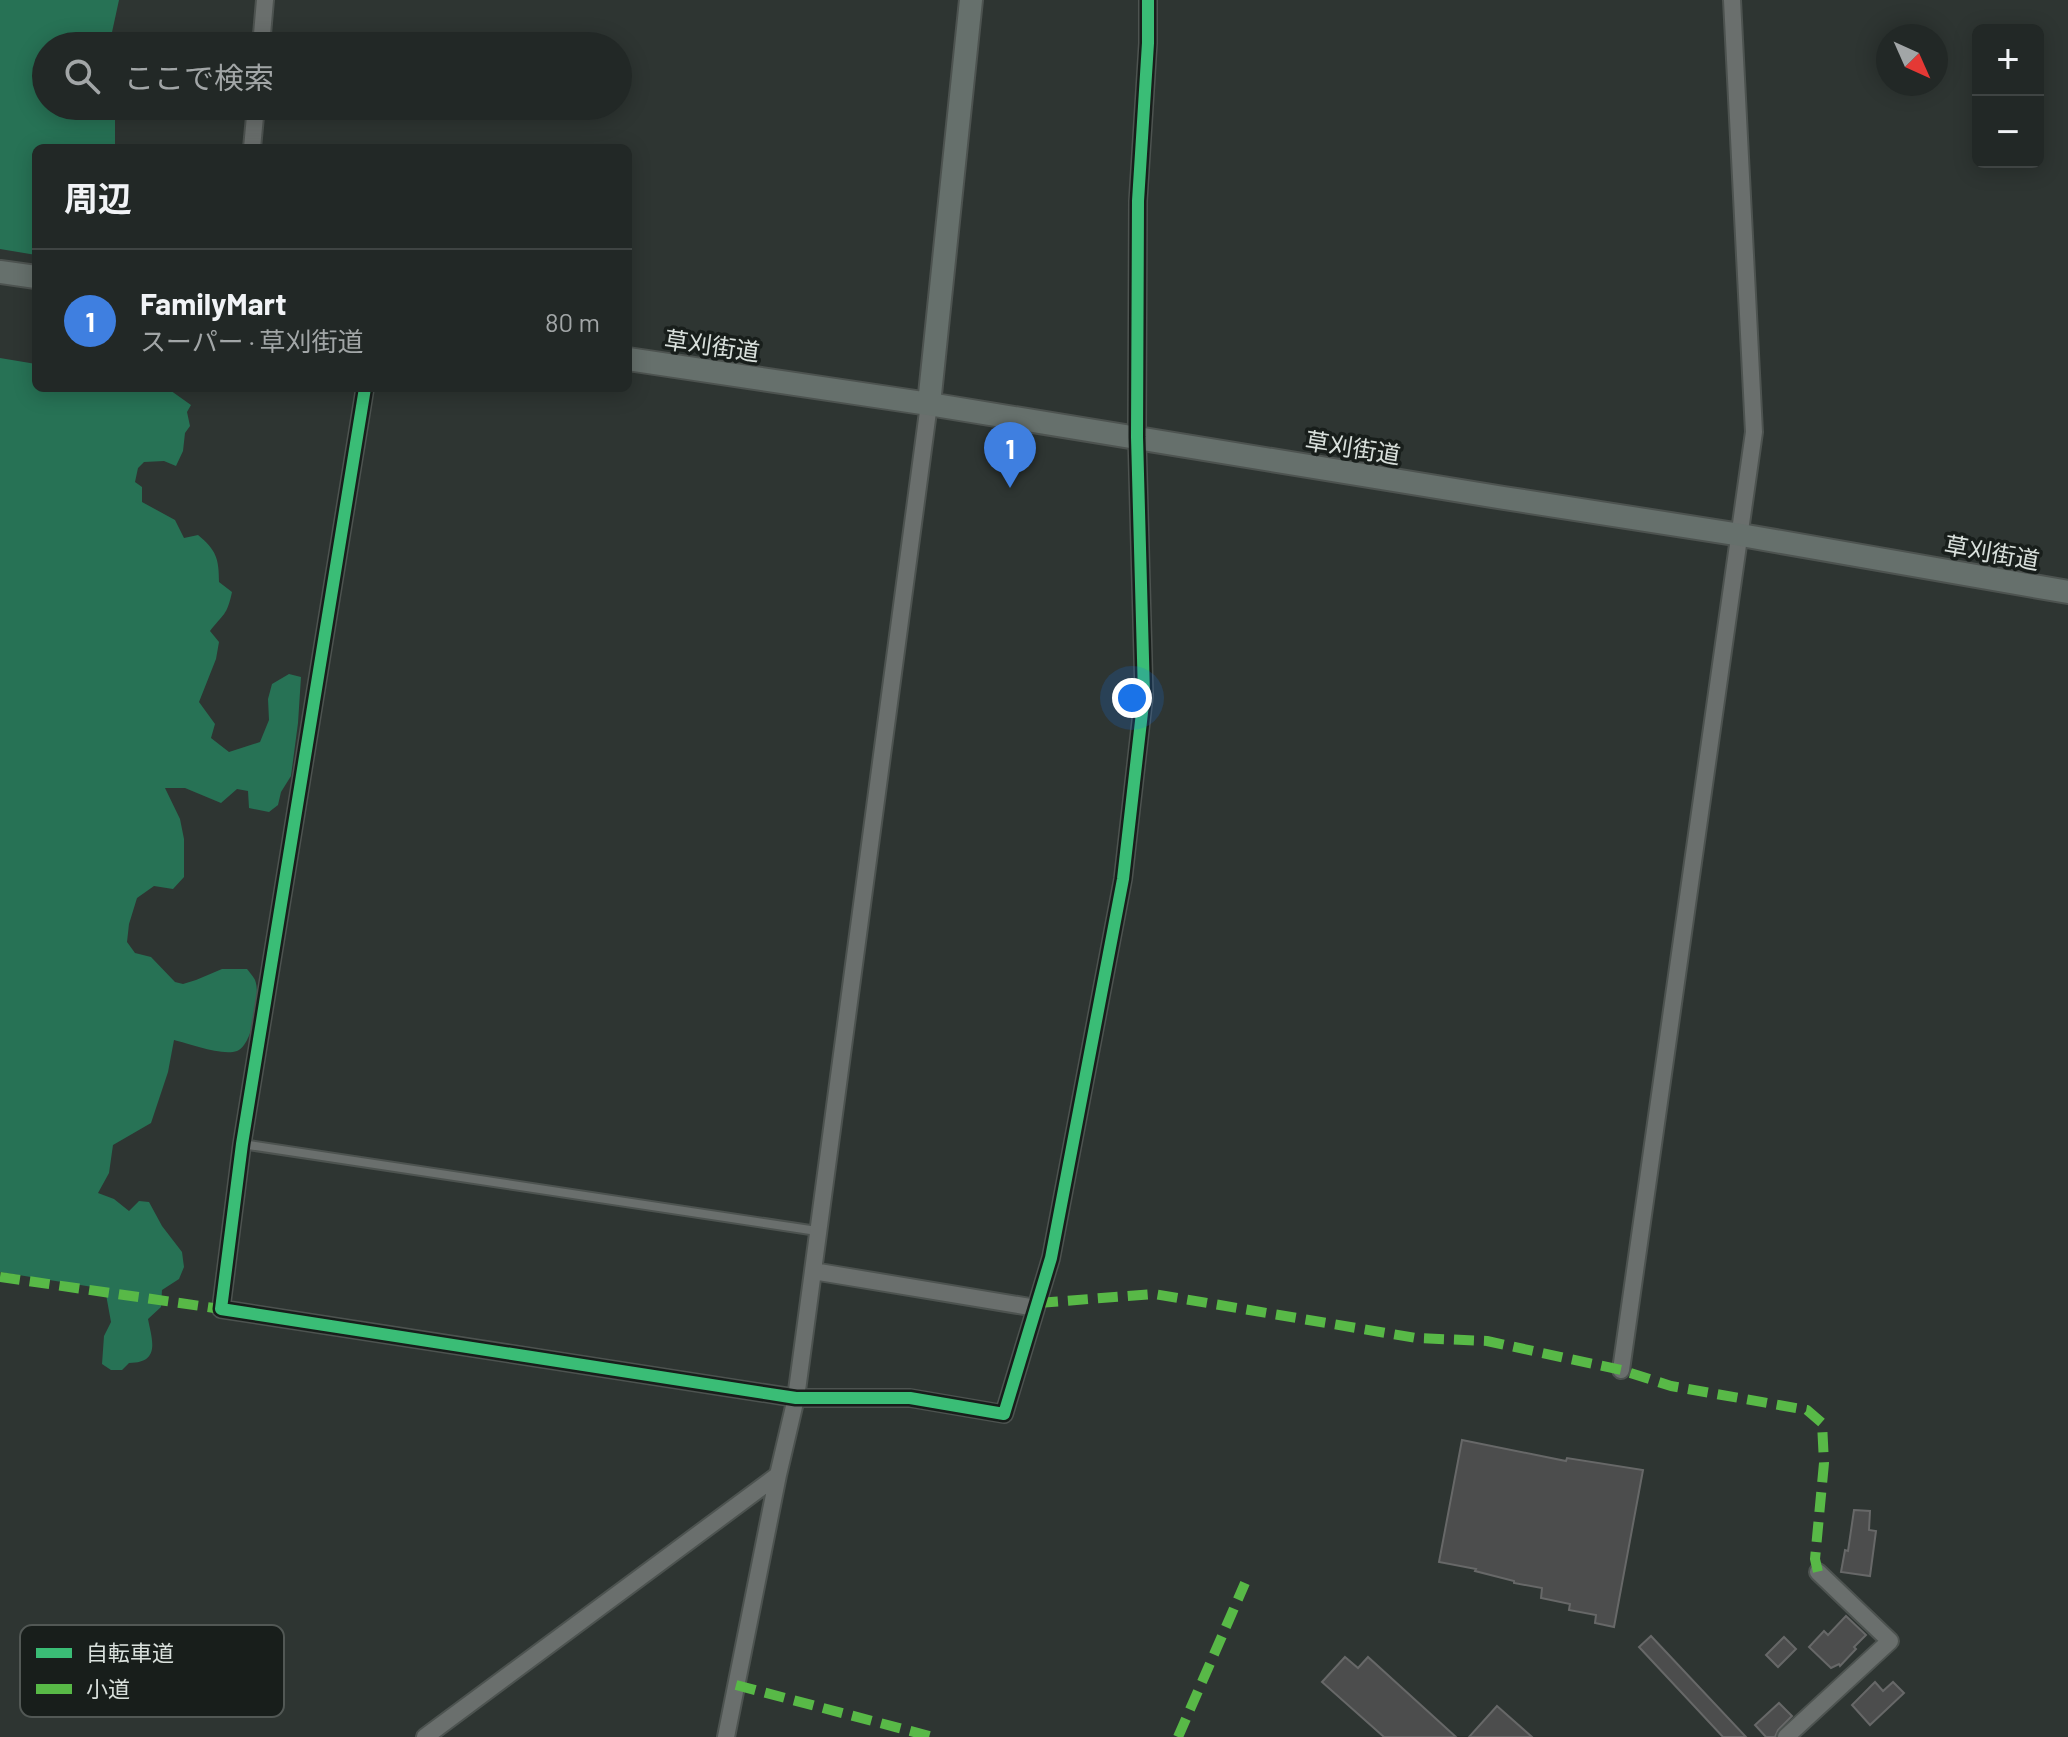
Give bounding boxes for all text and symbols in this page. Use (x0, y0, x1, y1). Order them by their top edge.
north arrow (1876, 24, 1948, 96)
map controls (1972, 24, 2044, 168)
button: + (1972, 24, 2044, 96)
search box (32, 32, 632, 120)
icon: search (60, 54, 104, 98)
text: ここで検索 (124, 59, 274, 95)
button: − (1972, 96, 2044, 168)
text: 周辺 (64, 177, 132, 218)
text: FamilyMart (140, 285, 287, 321)
text: 1 (85, 306, 95, 337)
text: 80 m (545, 306, 600, 337)
street label: 草刈街道 (662, 324, 762, 366)
text: スーパー · 草刈街道 (140, 325, 364, 356)
pin: 1 (984, 422, 1036, 488)
street label: 草刈街道 (1303, 425, 1403, 469)
street label: 草刈街道 (1942, 529, 2042, 575)
your location (1112, 678, 1152, 718)
legend (20, 1625, 284, 1717)
text: 自転車道 (86, 1639, 174, 1665)
text: 小道 (86, 1675, 130, 1701)

